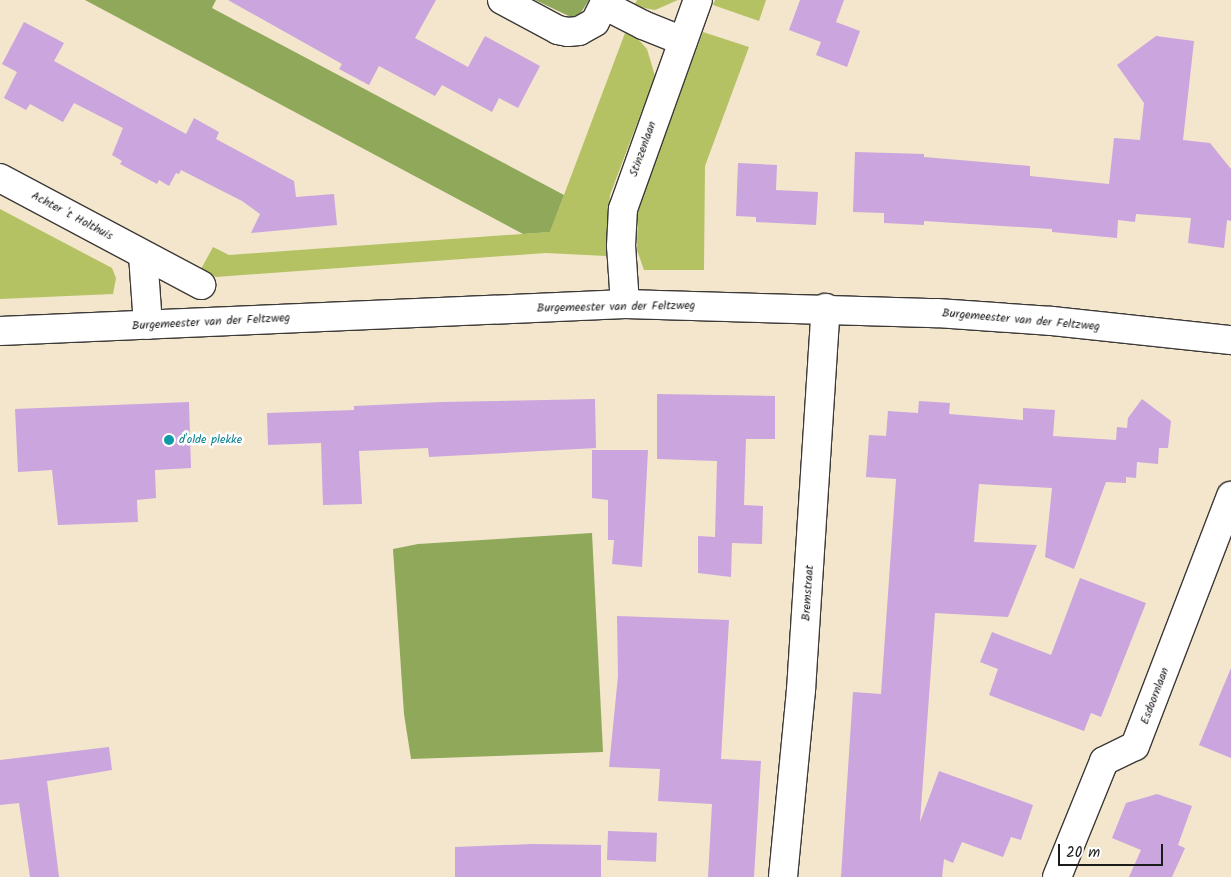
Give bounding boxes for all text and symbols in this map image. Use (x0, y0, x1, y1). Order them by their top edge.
street label: Stinzenlaan (626, 119, 660, 179)
street label: Achter 't Holthuis (29, 188, 115, 244)
street label: Burgemeester van der Feltzweg (537, 298, 695, 316)
street label: Burgemeester van der Feltzweg (941, 306, 1101, 334)
street label: Burgemeester van der Feltzweg (131, 311, 291, 333)
place label: d'olde plekke (179, 433, 242, 447)
marker: d'olde plekke (163, 434, 175, 446)
street label: Bremstraat (799, 564, 817, 622)
street label: Esdoornlaan (1138, 665, 1172, 727)
scale bar (1061, 834, 1166, 866)
text: 20 m (1066, 841, 1100, 865)

